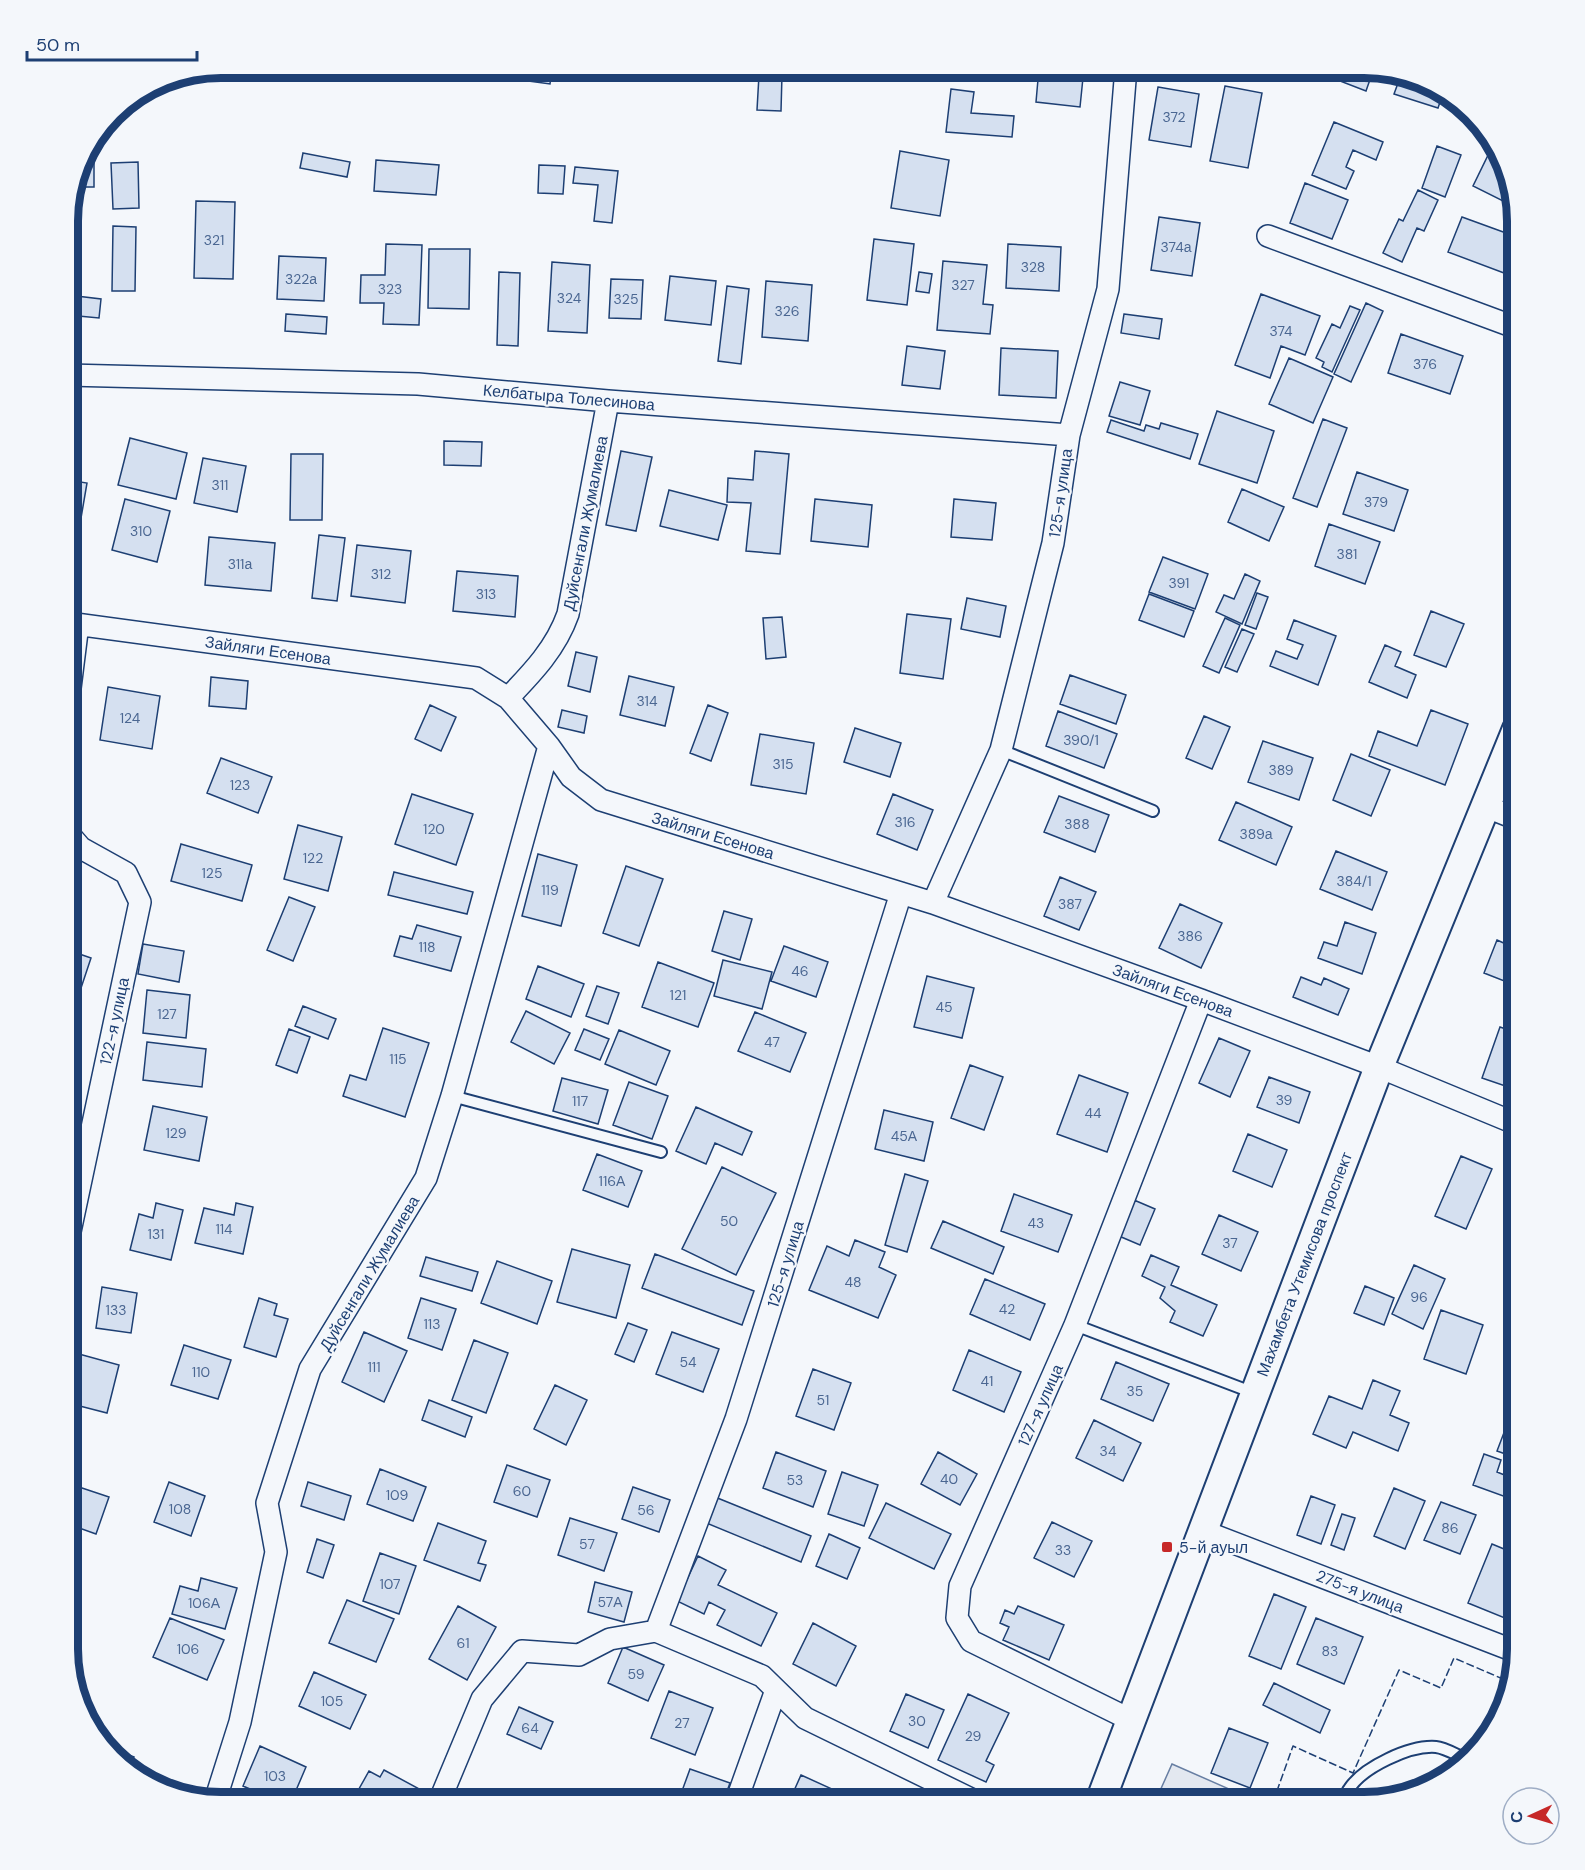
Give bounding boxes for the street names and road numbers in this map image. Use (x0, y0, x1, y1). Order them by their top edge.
street label: Келбатыра Толесинова (482, 380, 656, 415)
street label: Дуйсенгали Жумалиева (558, 434, 613, 612)
street label: 125-я улица (1044, 447, 1077, 539)
street label: Зайляги Есенова (204, 631, 332, 670)
street label: Зайляги Есенова (649, 807, 777, 864)
street label: Зайляги Есенова (1110, 959, 1236, 1022)
street label: 122-я улица (95, 975, 134, 1067)
street label: Махамбета Утемисова проспект (1252, 1148, 1357, 1379)
street label: Дуйсенгали Жумалиева (315, 1192, 424, 1355)
street label: 125-я улица (762, 1218, 809, 1310)
street label: 127-я улица (1013, 1361, 1068, 1449)
street label: 275-я улица (1313, 1565, 1407, 1618)

